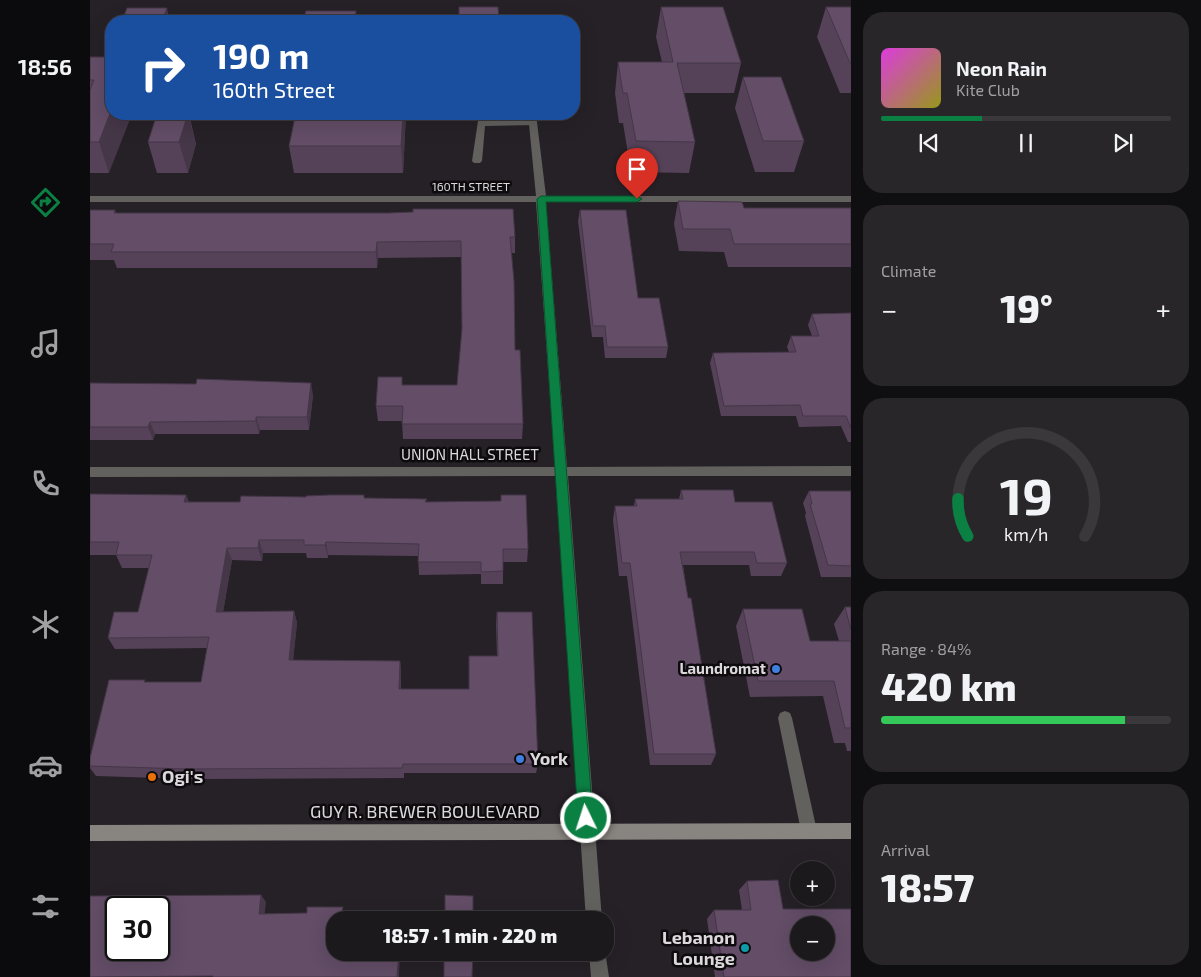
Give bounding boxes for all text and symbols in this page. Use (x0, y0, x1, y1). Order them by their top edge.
text: 190 m (213, 34, 309, 76)
icon: right (130, 35, 195, 100)
text: 18:56 (18, 53, 72, 79)
text: Neon Rain (956, 57, 1047, 80)
text: 160th Street (213, 76, 335, 102)
text: Kite Club (956, 80, 1020, 99)
icon: previous (915, 129, 943, 157)
icon: pause (1012, 129, 1040, 157)
icon: next (1109, 129, 1137, 157)
pin (616, 148, 658, 199)
icon: arrive (623, 155, 651, 183)
street label: 160TH STREET (432, 179, 510, 193)
icon: directions (28, 185, 63, 220)
text: Climate (881, 261, 936, 280)
text: 19° (1000, 285, 1053, 331)
text: − (881, 292, 897, 326)
text: + (1156, 292, 1171, 326)
icon: music (28, 326, 63, 361)
street label: UNION HALL STREET (401, 445, 539, 463)
text: 19 (999, 463, 1053, 525)
icon: phone (28, 466, 63, 501)
text: km/h (1004, 523, 1048, 545)
icon: climate (28, 607, 63, 642)
text: Range · 84% (881, 639, 971, 658)
place label: Laundromat (680, 659, 766, 677)
marker: Laundromat (770, 663, 782, 675)
text: 420 km (881, 663, 1017, 709)
place label: York (530, 747, 568, 769)
icon: car (28, 748, 63, 783)
marker: York (514, 753, 526, 765)
place label: Ogi's (162, 765, 203, 787)
marker: Ogi's (146, 771, 158, 783)
position arrow (559, 791, 611, 843)
street label: GUY R. BREWER BOULEVARD (310, 800, 540, 822)
text: Arrival (881, 840, 930, 859)
map controls (790, 861, 835, 961)
button: + (790, 861, 835, 906)
text: 18:57 (881, 864, 974, 910)
icon: filters (28, 889, 63, 924)
speed limit sign: 30 (105, 896, 170, 961)
button: − (790, 916, 835, 961)
text: 18:57 · 1 min · 220 m (383, 924, 557, 947)
place label: Lebanon Lounge (662, 926, 735, 969)
marker: Lebanon Lounge (739, 942, 751, 954)

